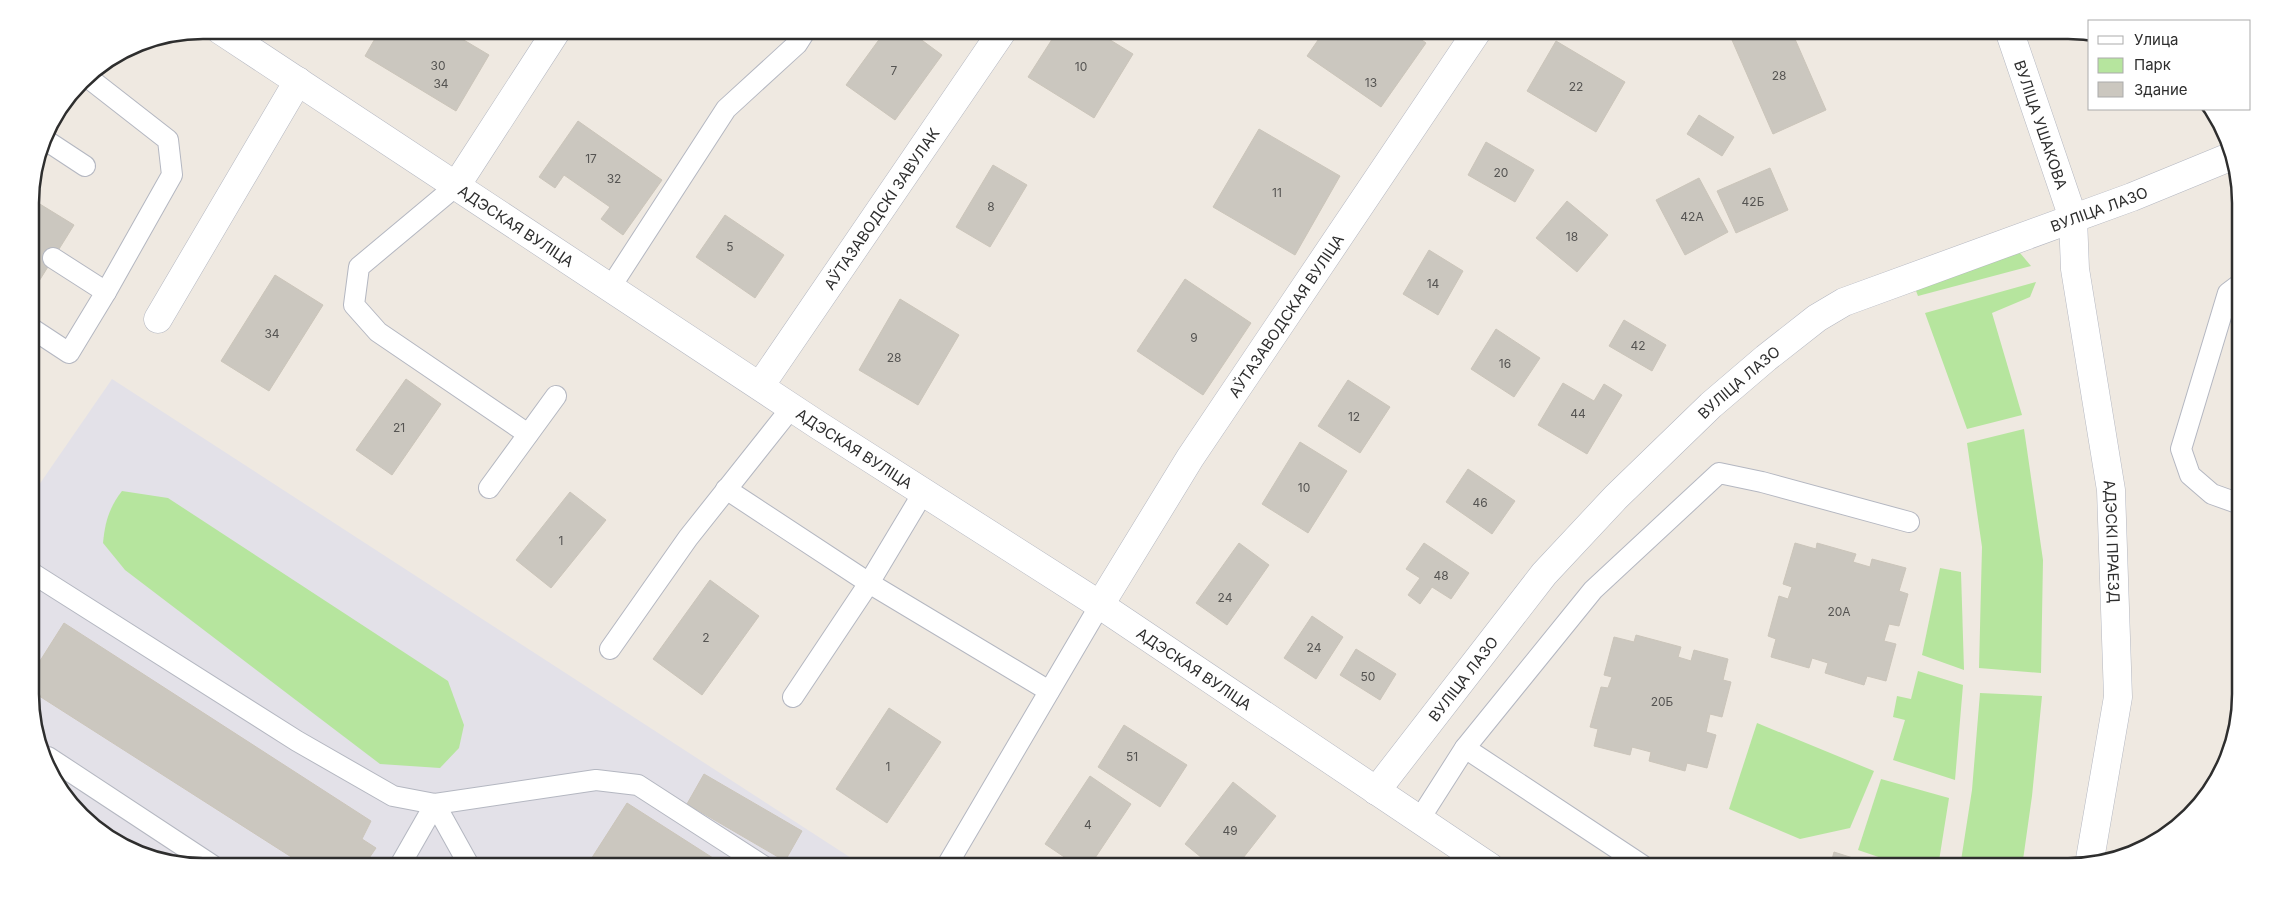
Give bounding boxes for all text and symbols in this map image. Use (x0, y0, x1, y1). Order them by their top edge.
legend (2088, 20, 2251, 110)
text: Улица (2134, 30, 2178, 49)
text: Парк (2134, 55, 2171, 74)
house number: 30 (431, 58, 445, 73)
street label: ВУЛІЦА УШАКОВА (2010, 58, 2072, 192)
house number: 10 (1075, 59, 1087, 74)
house number: 7 (891, 63, 898, 78)
house number: 28 (1772, 68, 1786, 83)
house number: 13 (1365, 75, 1377, 90)
house number: 34 (433, 76, 449, 91)
house number: 22 (1569, 79, 1583, 94)
text: Здание (2134, 80, 2188, 99)
street label: АЎТАЗАВОДСКІ ЗАВУЛАК (819, 124, 943, 293)
house number: 17 (585, 151, 597, 166)
house number: 20 (1494, 165, 1508, 180)
house number: 32 (607, 171, 621, 186)
street label: АДЭСКАЯ ВУЛІЦА (455, 181, 578, 271)
street label: ВУЛІЦА ЛАЗО (2048, 182, 2150, 235)
house number: 11 (1272, 185, 1282, 200)
house number: 42Б (1742, 194, 1765, 209)
house number: 8 (987, 199, 995, 214)
house number: 42А (1680, 209, 1704, 224)
house number: 18 (1566, 229, 1578, 244)
street label: АЎТАЗАВОДСКАЯ ВУЛІЦА (1224, 230, 1348, 401)
house number: 5 (726, 239, 734, 254)
house number: 14 (1427, 276, 1440, 291)
house number: 34 (264, 326, 280, 341)
house number: 9 (1190, 330, 1198, 345)
house number: 42 (1630, 338, 1646, 353)
street label: ВУЛІЦА ЛАЗО (1693, 341, 1783, 422)
house number: 28 (887, 350, 901, 365)
house number: 16 (1499, 356, 1511, 371)
street label: АДЭСКАЯ ВУЛІЦА (793, 404, 916, 493)
house number: 44 (1570, 406, 1586, 421)
house number: 12 (1348, 409, 1360, 424)
house number: 21 (393, 420, 405, 435)
street label: АДЭСКІ ПРАЕЗД (2100, 478, 2124, 603)
house number: 10 (1298, 480, 1310, 495)
house number: 46 (1472, 495, 1488, 510)
house number: 1 (559, 533, 563, 548)
house number: 48 (1433, 568, 1449, 583)
house number: 24 (1218, 590, 1233, 605)
house number: 20А (1827, 604, 1851, 619)
street label: АДЭСКАЯ ВУЛІЦА (1133, 623, 1256, 714)
house number: 2 (702, 630, 710, 645)
street label: ВУЛІЦА ЛАЗО (1424, 632, 1502, 725)
house number: 24 (1307, 640, 1322, 655)
house number: 50 (1361, 669, 1375, 684)
house number: 20Б (1651, 694, 1674, 709)
house number: 51 (1126, 749, 1138, 764)
house number: 1 (886, 759, 890, 774)
house number: 4 (1084, 817, 1092, 832)
house number: 49 (1222, 823, 1238, 838)

